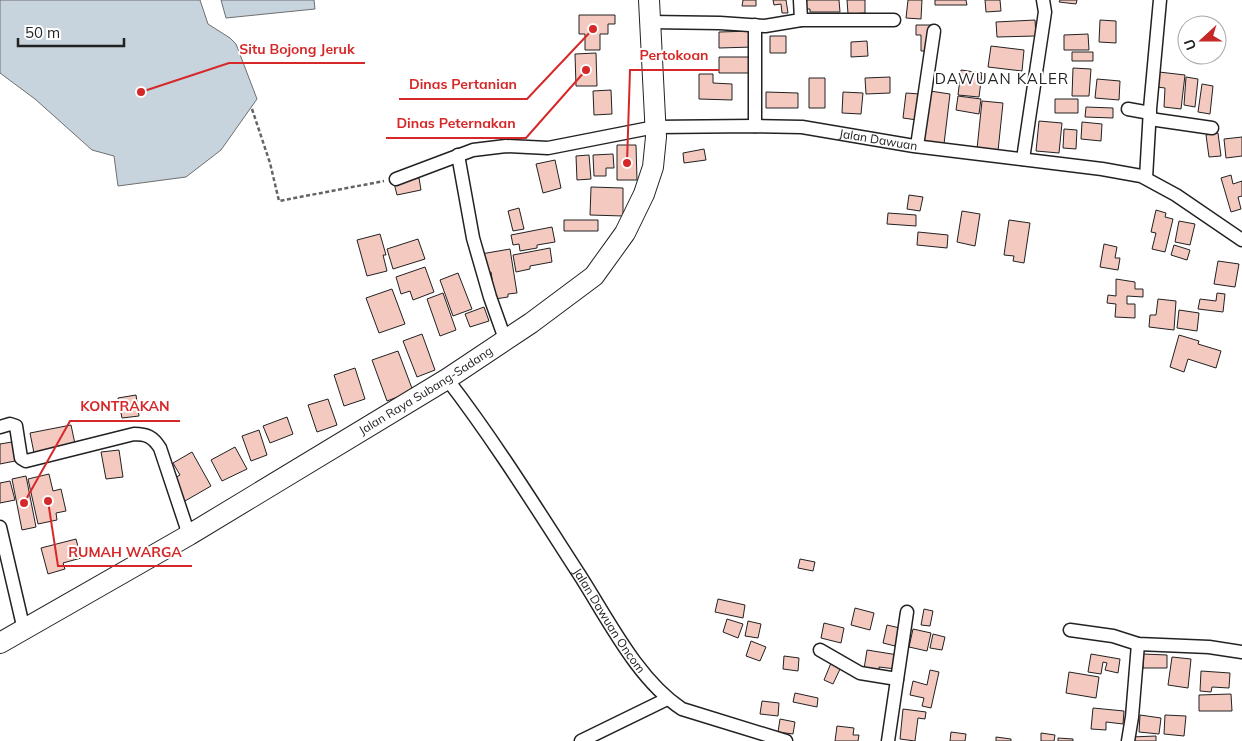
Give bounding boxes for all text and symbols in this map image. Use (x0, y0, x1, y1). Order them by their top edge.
scale bar (18, 15, 124, 47)
north arrow (1177, 15, 1227, 65)
text: 50 m (25, 23, 60, 42)
callout: Situ Bojong Jeruk (229, 34, 365, 63)
text: U (1180, 37, 1200, 53)
text: Situ Bojong Jeruk (239, 40, 355, 58)
callout: Pertokoan (630, 41, 719, 70)
text: Pertokoan (639, 46, 709, 64)
district label: DAWUAN KALER (935, 69, 1069, 88)
callout: Dinas Pertanian (399, 70, 527, 99)
text: Dinas Pertanian (409, 75, 517, 93)
callout: Dinas Peternakan (386, 109, 526, 138)
text: Dinas Peternakan (396, 114, 516, 132)
street label: Jalan Dawuan (838, 125, 919, 153)
street label: Jalan Raya Subang-Sadang (356, 343, 495, 438)
callout: KONTRAKAN (70, 392, 180, 421)
text: KONTRAKAN (80, 397, 170, 415)
callout: RUMAH WARGA (58, 537, 192, 566)
text: RUMAH WARGA (68, 543, 182, 561)
street label: Jalan Dawuan Oncom (570, 565, 649, 676)

